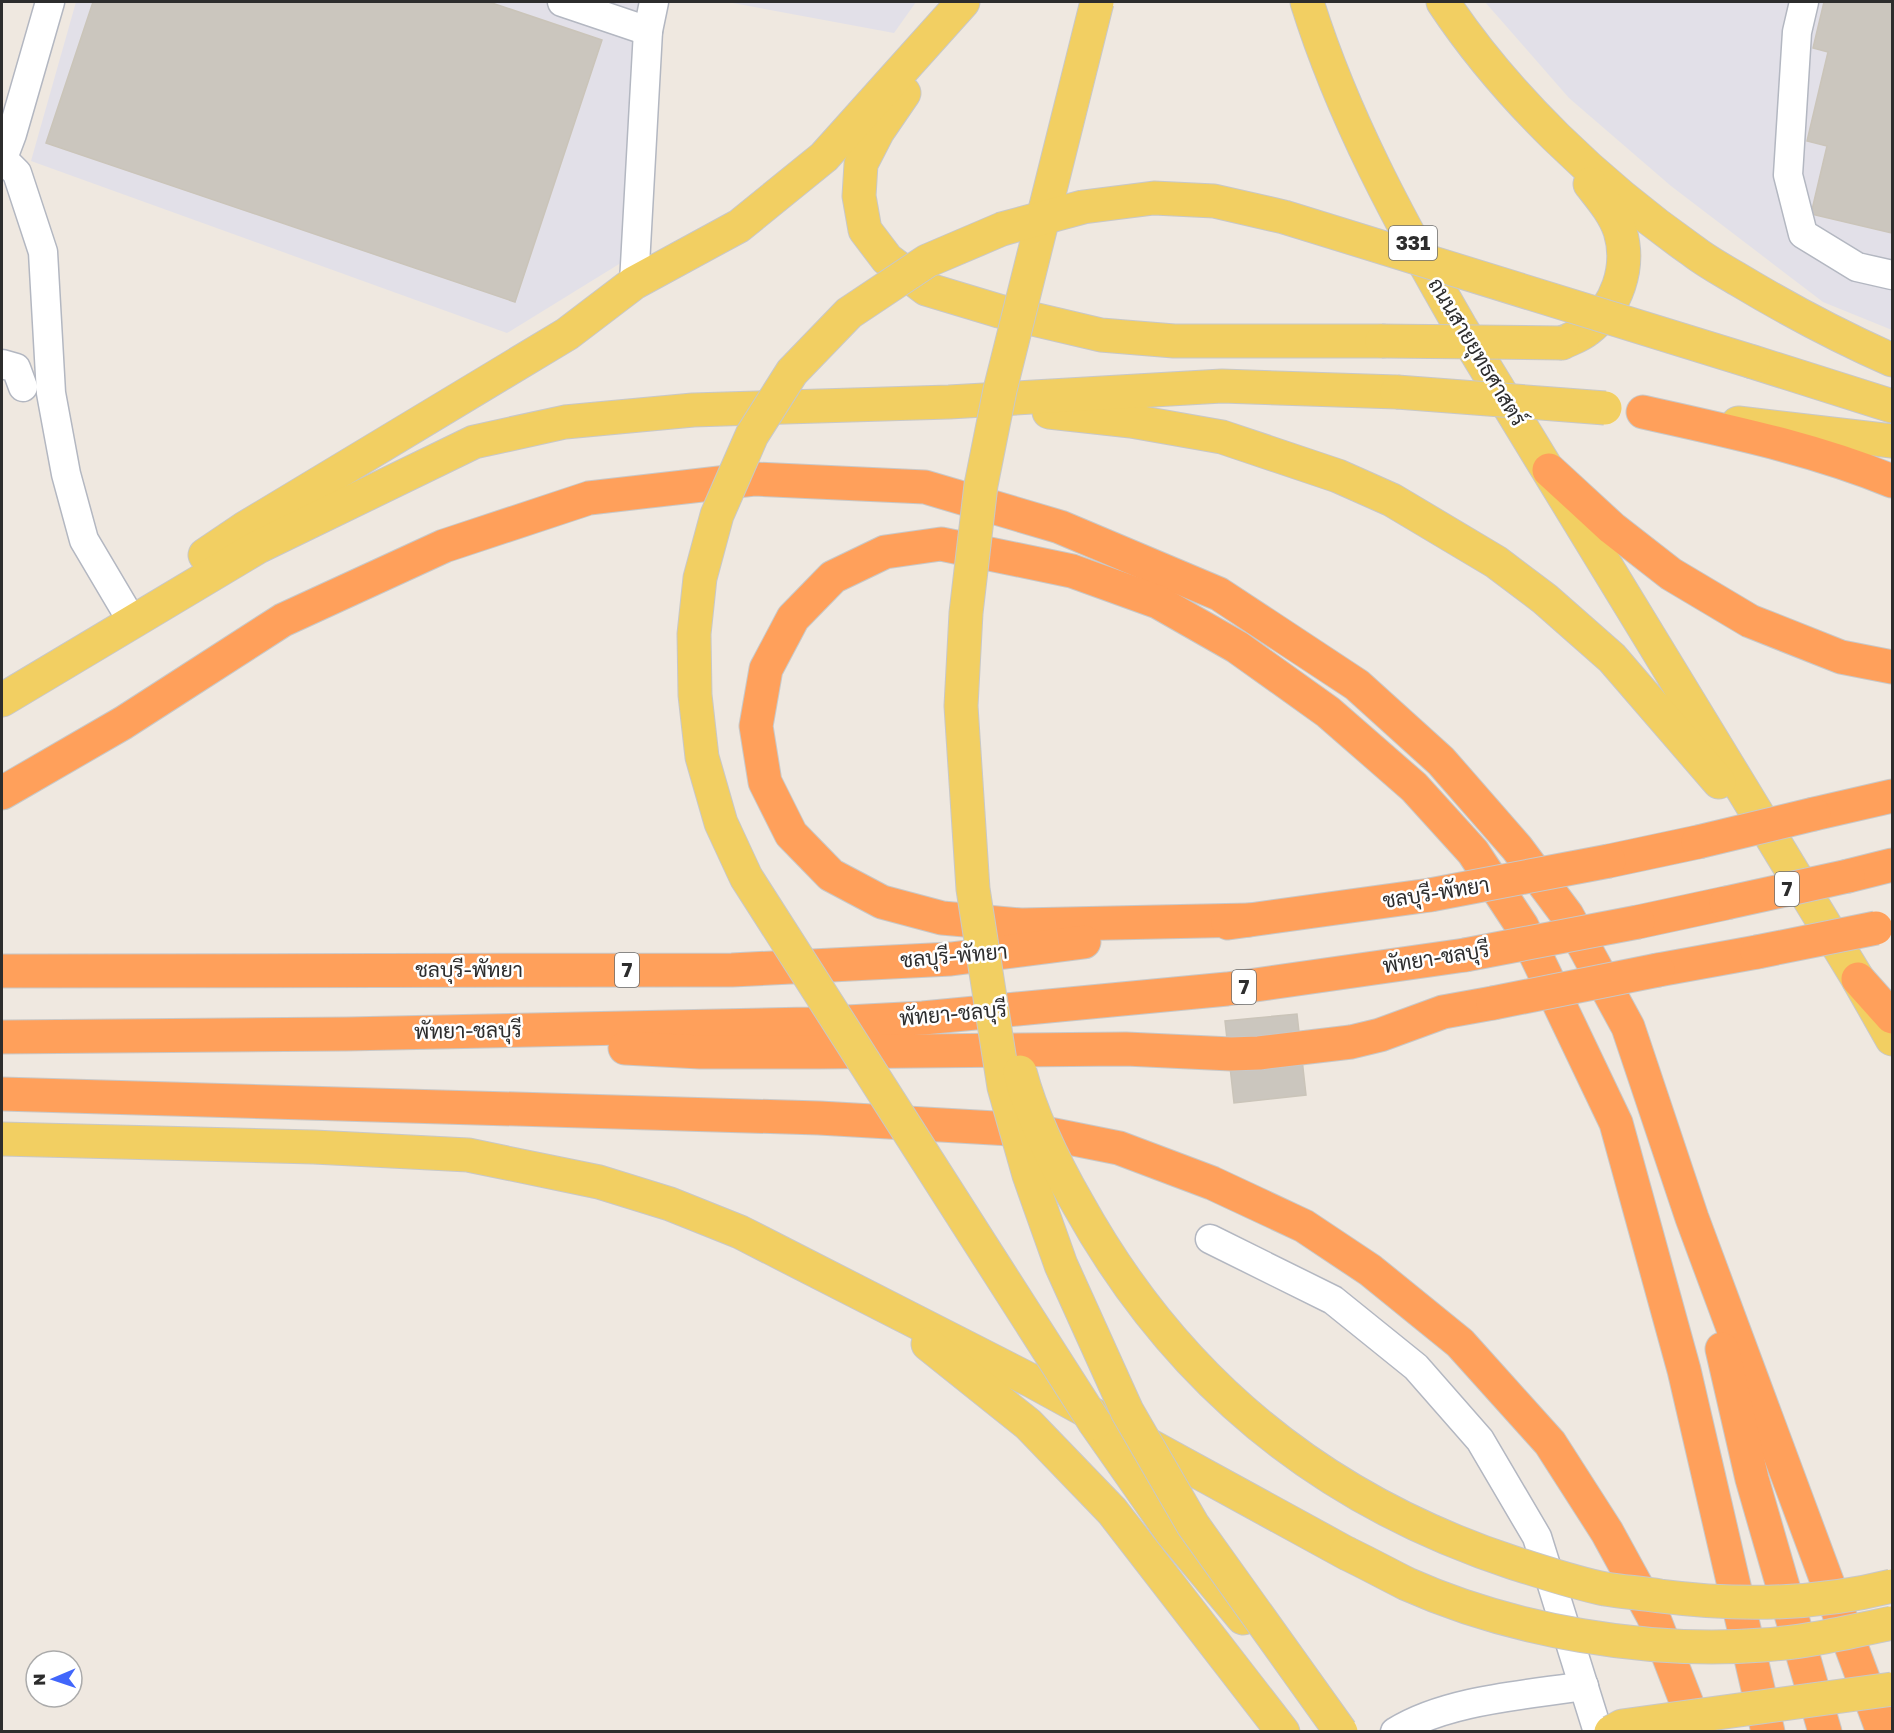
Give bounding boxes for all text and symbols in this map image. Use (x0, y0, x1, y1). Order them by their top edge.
road number: 331 (1389, 226, 1437, 260)
street label: ถนนสายยุทธศาสตร์ (1422, 273, 1532, 431)
street label: ชลบุรี-พัทยา (1381, 871, 1491, 915)
road number: 7 (1775, 872, 1799, 906)
street label: พัทยา-ชลบุรี (1381, 936, 1491, 980)
street label: ชลบุรี-พัทยา (899, 937, 1009, 975)
road number: 7 (615, 953, 639, 987)
street label: ชลบุรี-พัทยา (415, 956, 523, 984)
road number: 7 (1232, 970, 1256, 1004)
street label: พัทยา-ชลบุรี (898, 995, 1008, 1033)
street label: พัทยา-ชลบุรี (414, 1016, 522, 1046)
north arrow (24, 1649, 84, 1709)
text: N (29, 1673, 49, 1686)

